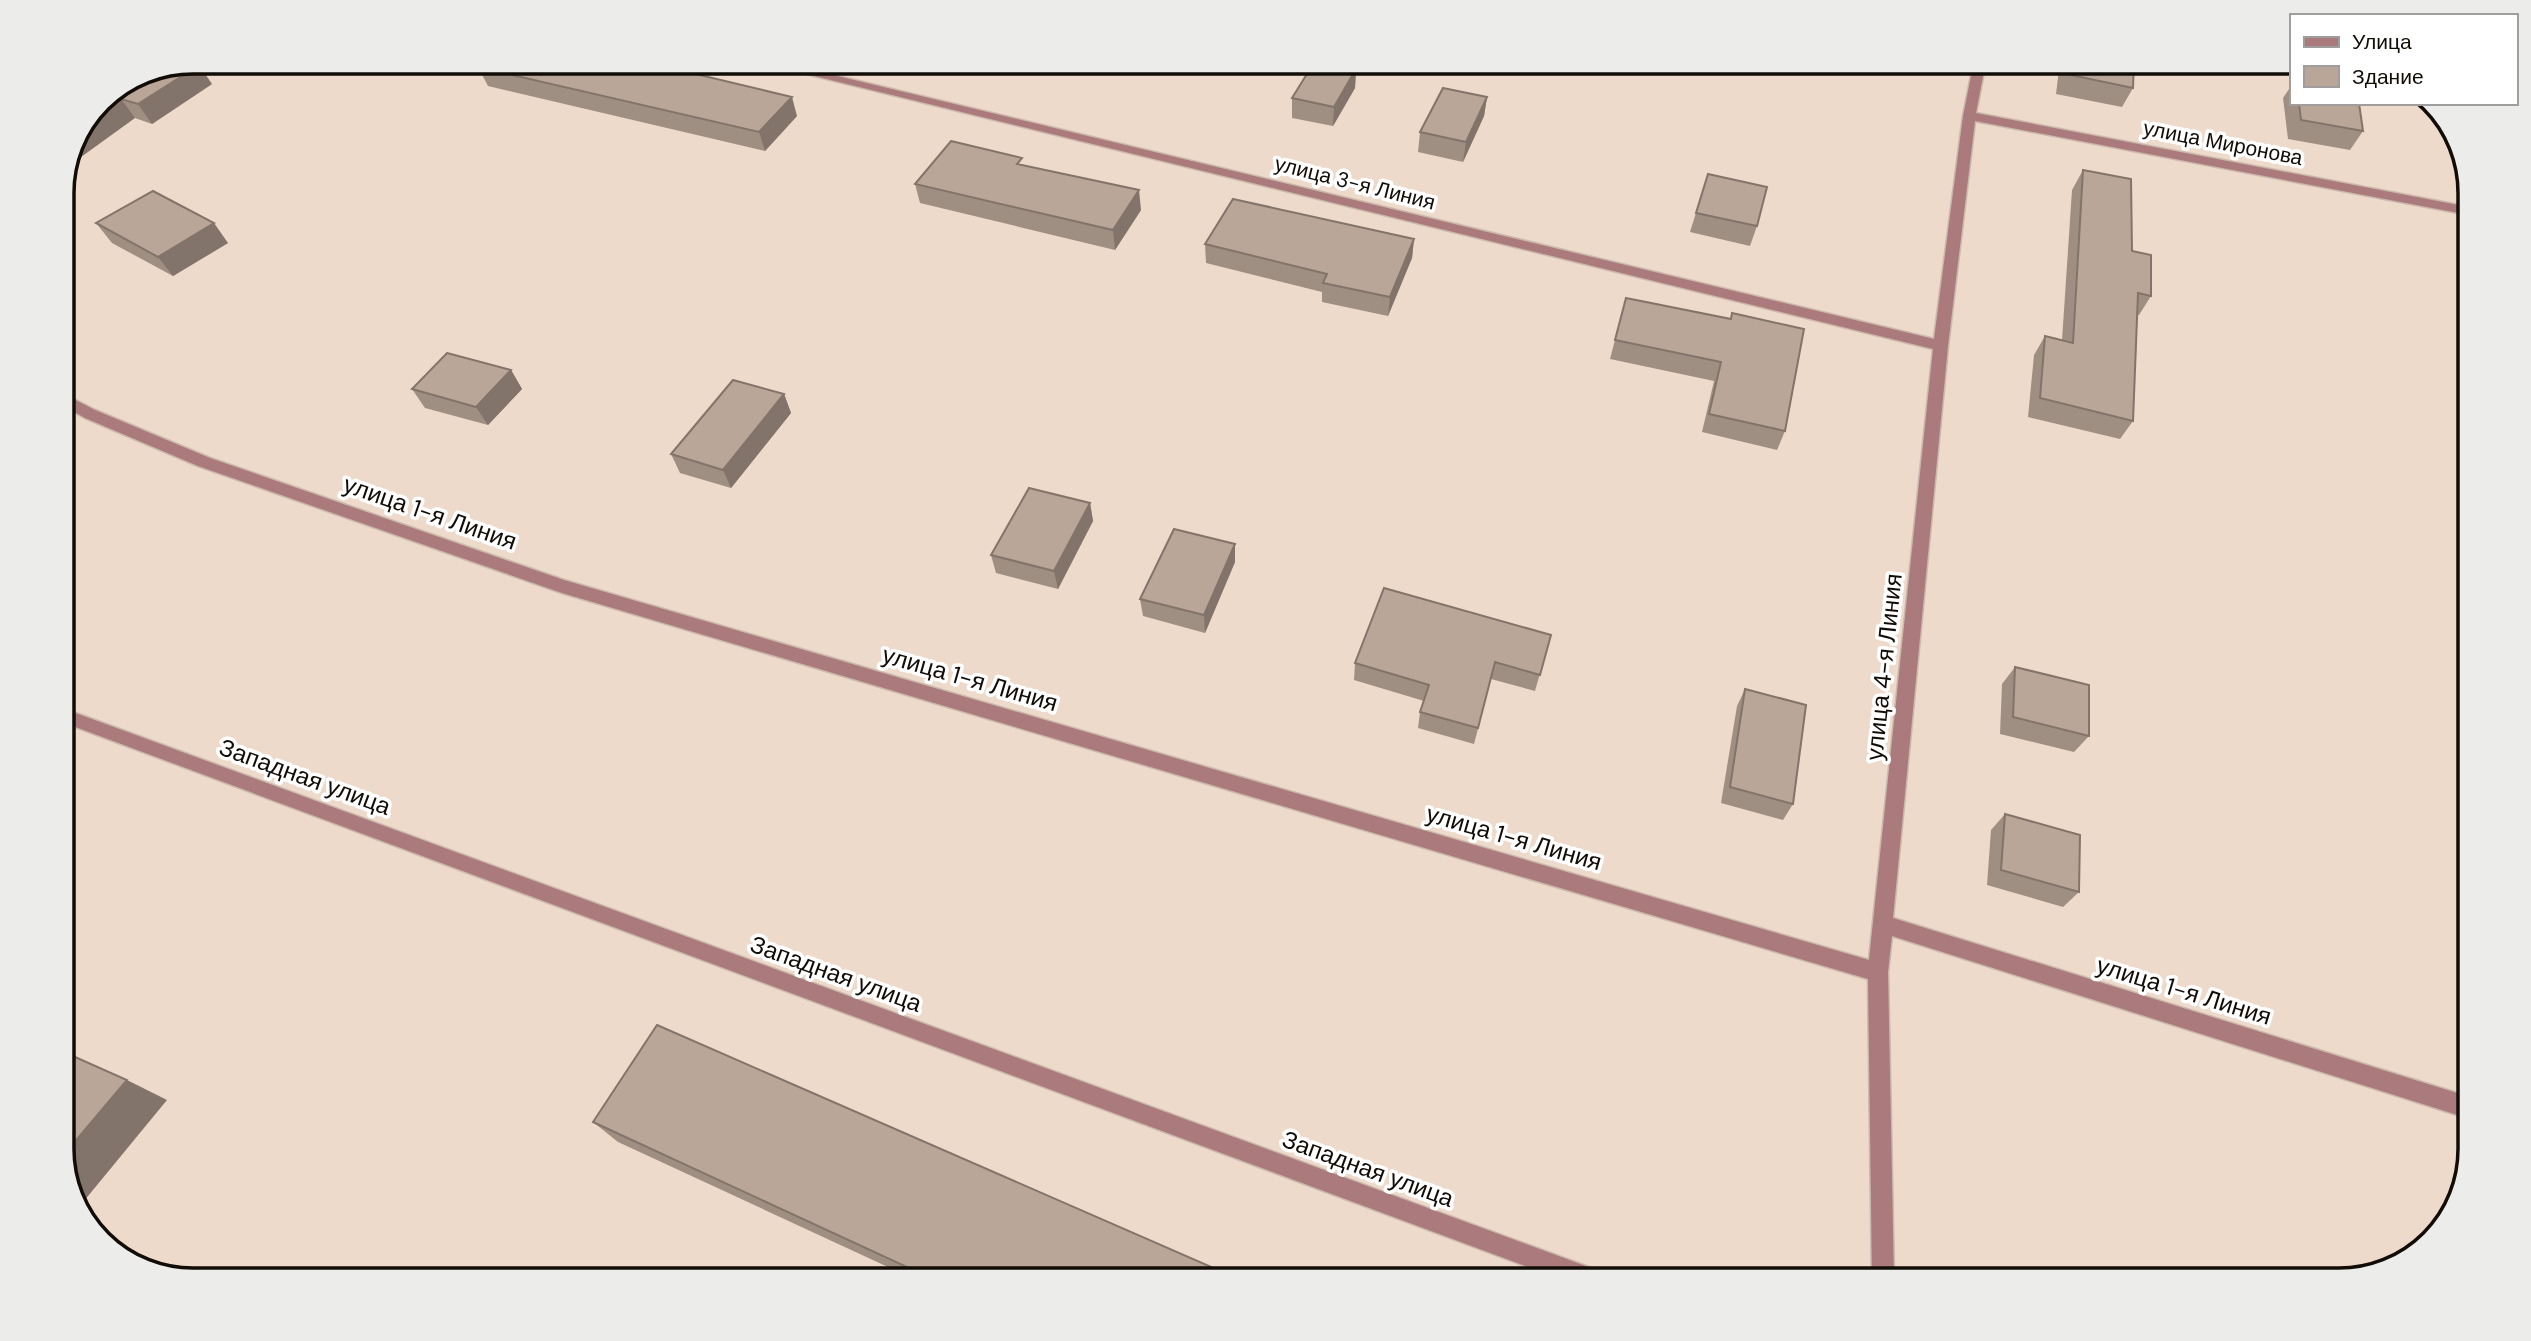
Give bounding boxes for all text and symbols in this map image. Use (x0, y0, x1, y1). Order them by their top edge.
legend (2290, 14, 2517, 105)
text: Улица (2352, 28, 2412, 56)
text: Здание (2352, 63, 2424, 91)
street label: улица Миронова (2141, 114, 2305, 172)
street label: улица 3-я Линия (1272, 150, 1438, 216)
street label: улица 1-я Линия (340, 468, 521, 557)
street label: улица 4-я Линия (1858, 572, 1909, 762)
street label: улица 1-я Линия (879, 639, 1061, 718)
street label: Западная улица (215, 731, 396, 822)
street label: улица 1-я Линия (1423, 798, 1605, 877)
street label: Западная улица (746, 928, 927, 1019)
street label: улица 1-я Линия (2093, 949, 2275, 1032)
street label: Западная улица (1278, 1123, 1459, 1214)

